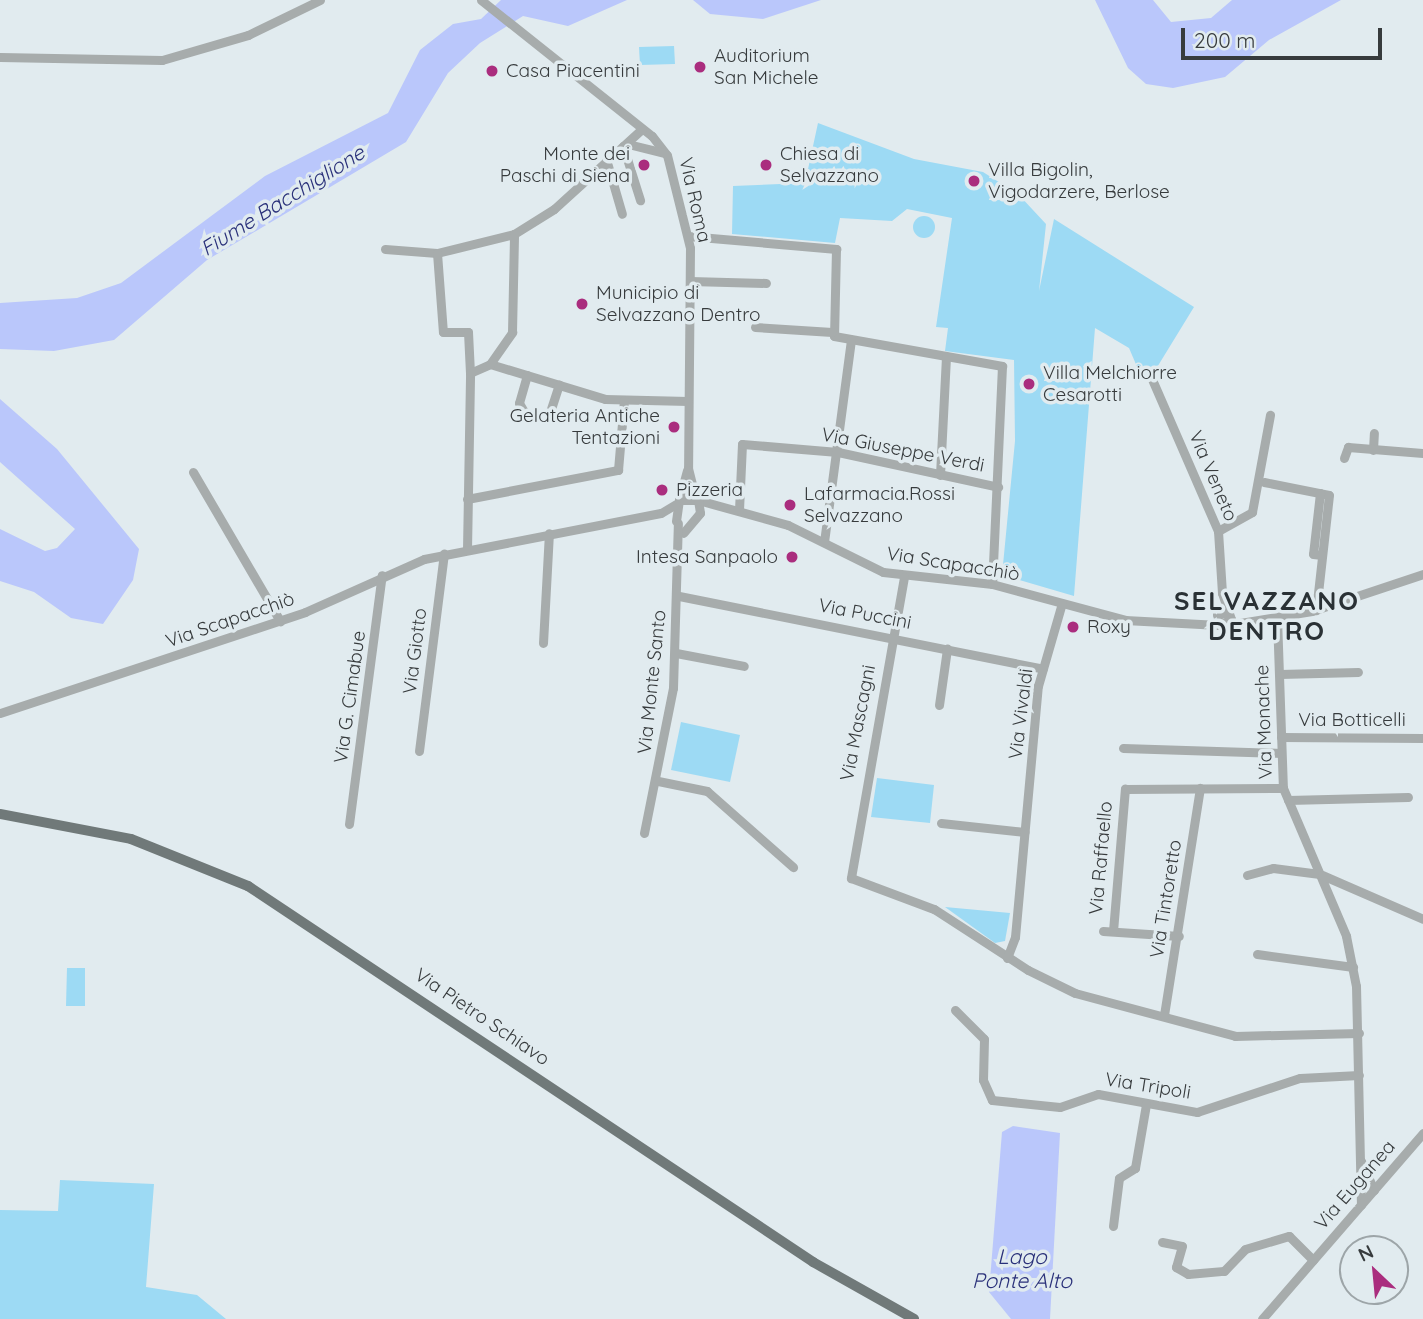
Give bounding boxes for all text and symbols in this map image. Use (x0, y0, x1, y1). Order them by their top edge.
scale bar (1185, 14, 1386, 58)
text: 200 m (1194, 27, 1256, 53)
place label: Auditorium San Michele (714, 45, 818, 89)
marker: Auditorium San Michele (692, 59, 708, 75)
place label: Casa Piacentini (506, 60, 640, 82)
marker: Casa Piacentini (484, 63, 500, 79)
water label: Fiume Bacchiglione (195, 139, 369, 261)
place label: Monte dei Paschi di Siena (500, 143, 630, 187)
place label: Chiesa di Selvazzano (780, 143, 879, 187)
street label: Via Roma (674, 155, 716, 245)
marker: Monte dei Paschi di Siena (636, 157, 652, 173)
marker: Chiesa di Selvazzano (758, 157, 774, 173)
place label: Villa Bigolin, Vigodarzere, Berlose (988, 159, 1170, 203)
marker: Villa Bigolin, Vigodarzere, Berlose (966, 173, 982, 189)
place label: Municipio di Selvazzano Dentro (596, 282, 761, 326)
marker: Municipio di Selvazzano Dentro (574, 296, 590, 312)
place label: Villa Melchiorre Cesarotti (1043, 362, 1177, 406)
marker: Villa Melchiorre Cesarotti (1021, 376, 1037, 392)
place label: Gelateria Antiche Tentazioni (510, 405, 660, 449)
marker: Gelateria Antiche Tentazioni (666, 419, 682, 435)
street label: Via Giuseppe Verdi (820, 423, 986, 477)
street label: Via Veneto (1184, 427, 1242, 525)
place label: Pizzeria (676, 479, 743, 501)
marker: Pizzeria (654, 482, 670, 498)
place label: Lafarmacia.Rossi Selvazzano (804, 483, 955, 527)
marker: Lafarmacia.Rossi Selvazzano (782, 497, 798, 513)
street label: Via Scapacchiò (885, 542, 1021, 586)
place label: Intesa Sanpaolo (636, 546, 778, 568)
marker: Intesa Sanpaolo (784, 549, 800, 565)
district label: SELVAZZANO DENTRO (1175, 585, 1359, 646)
street label: Via Scapacchiò (163, 587, 297, 653)
street label: Via Puccini (817, 594, 913, 634)
street label: Via Giotto (398, 607, 432, 695)
street label: Via Monte Santo (633, 609, 671, 755)
place label: Roxy (1087, 616, 1131, 638)
marker: Roxy (1065, 619, 1081, 635)
street label: Via G. Cimabue (329, 629, 371, 765)
street label: Via Mascagni (836, 663, 880, 783)
street label: Via Monache (1251, 664, 1277, 780)
street label: Via Vivaldi (1004, 667, 1038, 761)
street label: Via Botticelli (1298, 709, 1406, 731)
street label: Via Raffaello (1085, 800, 1117, 916)
street label: Via Tintoretto (1145, 838, 1187, 960)
street label: Via Pietro Schiavo (410, 963, 554, 1071)
street label: Via Tripoli (1103, 1068, 1193, 1104)
street label: Via Euganea (1310, 1136, 1400, 1234)
north arrow (1339, 1235, 1409, 1305)
text: N (1354, 1239, 1377, 1267)
water label: Lago Ponte Alto (972, 1243, 1072, 1293)

